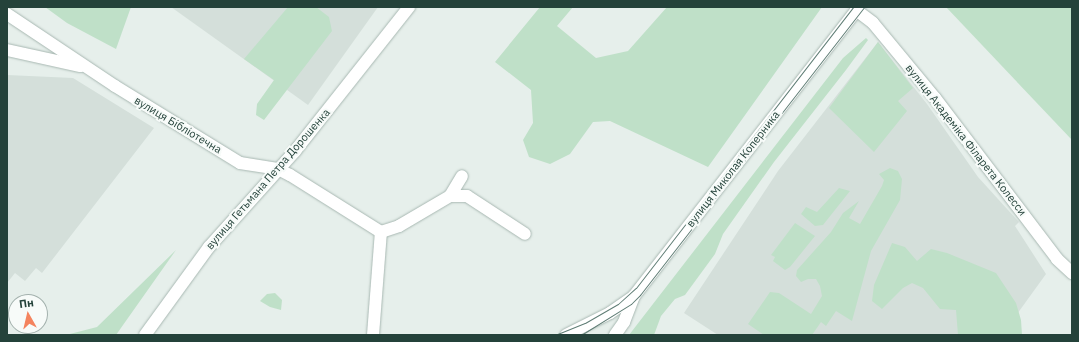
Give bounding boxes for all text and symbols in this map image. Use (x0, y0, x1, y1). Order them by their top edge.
street label: вулиця Академіка Філарета Колесси (903, 62, 1029, 218)
street label: вулиця Бібліотечна (132, 94, 224, 156)
street label: вулиця Гетьмана Петра Дорошенка (203, 106, 333, 252)
street label: вулиця Миколая Коперника (684, 108, 782, 230)
north arrow (8, 294, 48, 334)
text: Пн (18, 295, 35, 311)

